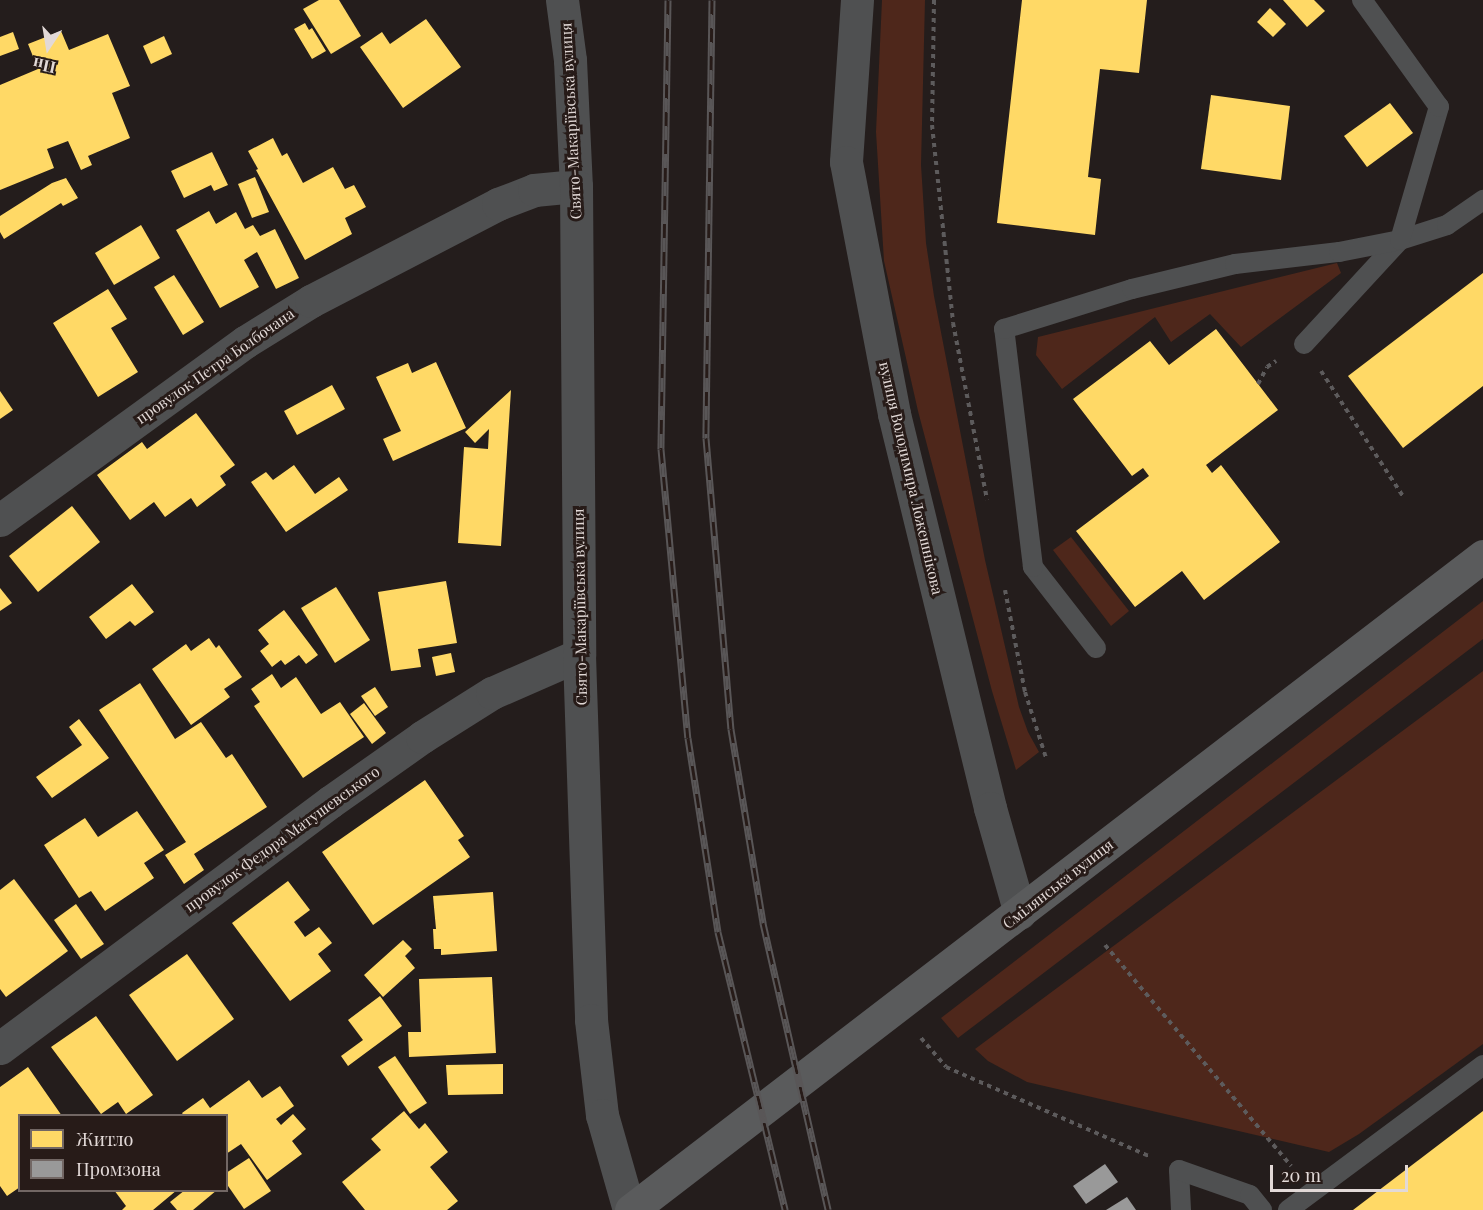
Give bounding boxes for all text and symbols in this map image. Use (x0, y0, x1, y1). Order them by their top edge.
north arrow (18, 18, 78, 78)
street label: Свято-Макаріївська вулиця (557, 22, 585, 220)
text: Пн (31, 53, 58, 79)
street label: провулок Петра Болбочана (132, 304, 298, 428)
street label: вулиця Володимира Ложешнікова (875, 360, 947, 596)
street label: Свято-Макаріївська вулиця (569, 508, 591, 706)
street label: провулок Федора Матушевського (181, 762, 383, 916)
street label: Смілянська вулиця (999, 835, 1117, 933)
legend (18, 1114, 228, 1192)
text: Житло (76, 1127, 133, 1151)
scale bar (1273, 1153, 1411, 1191)
text: Промзона (76, 1157, 161, 1181)
text: 20 m (1281, 1163, 1321, 1187)

